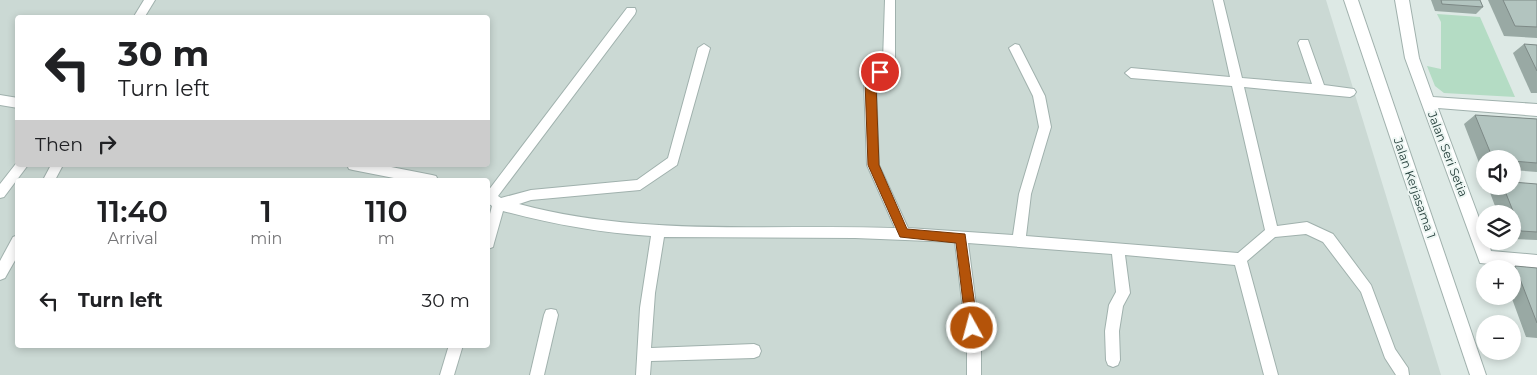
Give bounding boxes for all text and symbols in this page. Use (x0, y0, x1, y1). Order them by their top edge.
text: 30 m (118, 32, 209, 75)
icon: left (35, 35, 100, 100)
pin (859, 51, 901, 93)
icon: arrive (866, 58, 894, 86)
text: Turn left (118, 75, 210, 102)
street label: Jalan Seri Setia (1424, 108, 1471, 199)
icon: right (93, 130, 121, 158)
text: Then (35, 133, 83, 156)
street label: Jalan Kerjasama 1 (1390, 135, 1439, 240)
map controls (1476, 150, 1521, 360)
button: sound (1476, 150, 1521, 195)
text: 11:40 (97, 193, 168, 230)
text: 1 (261, 193, 272, 230)
text: 110 (365, 193, 408, 230)
button: layers (1476, 205, 1521, 250)
text: Arrival (107, 229, 158, 248)
text: min (250, 229, 282, 248)
text: m (378, 229, 395, 248)
button: + (1476, 260, 1521, 305)
icon: left (35, 287, 63, 315)
text: Turn left (78, 289, 163, 312)
text: 30 m (422, 289, 470, 312)
position arrow (945, 301, 997, 353)
button: − (1476, 315, 1521, 360)

